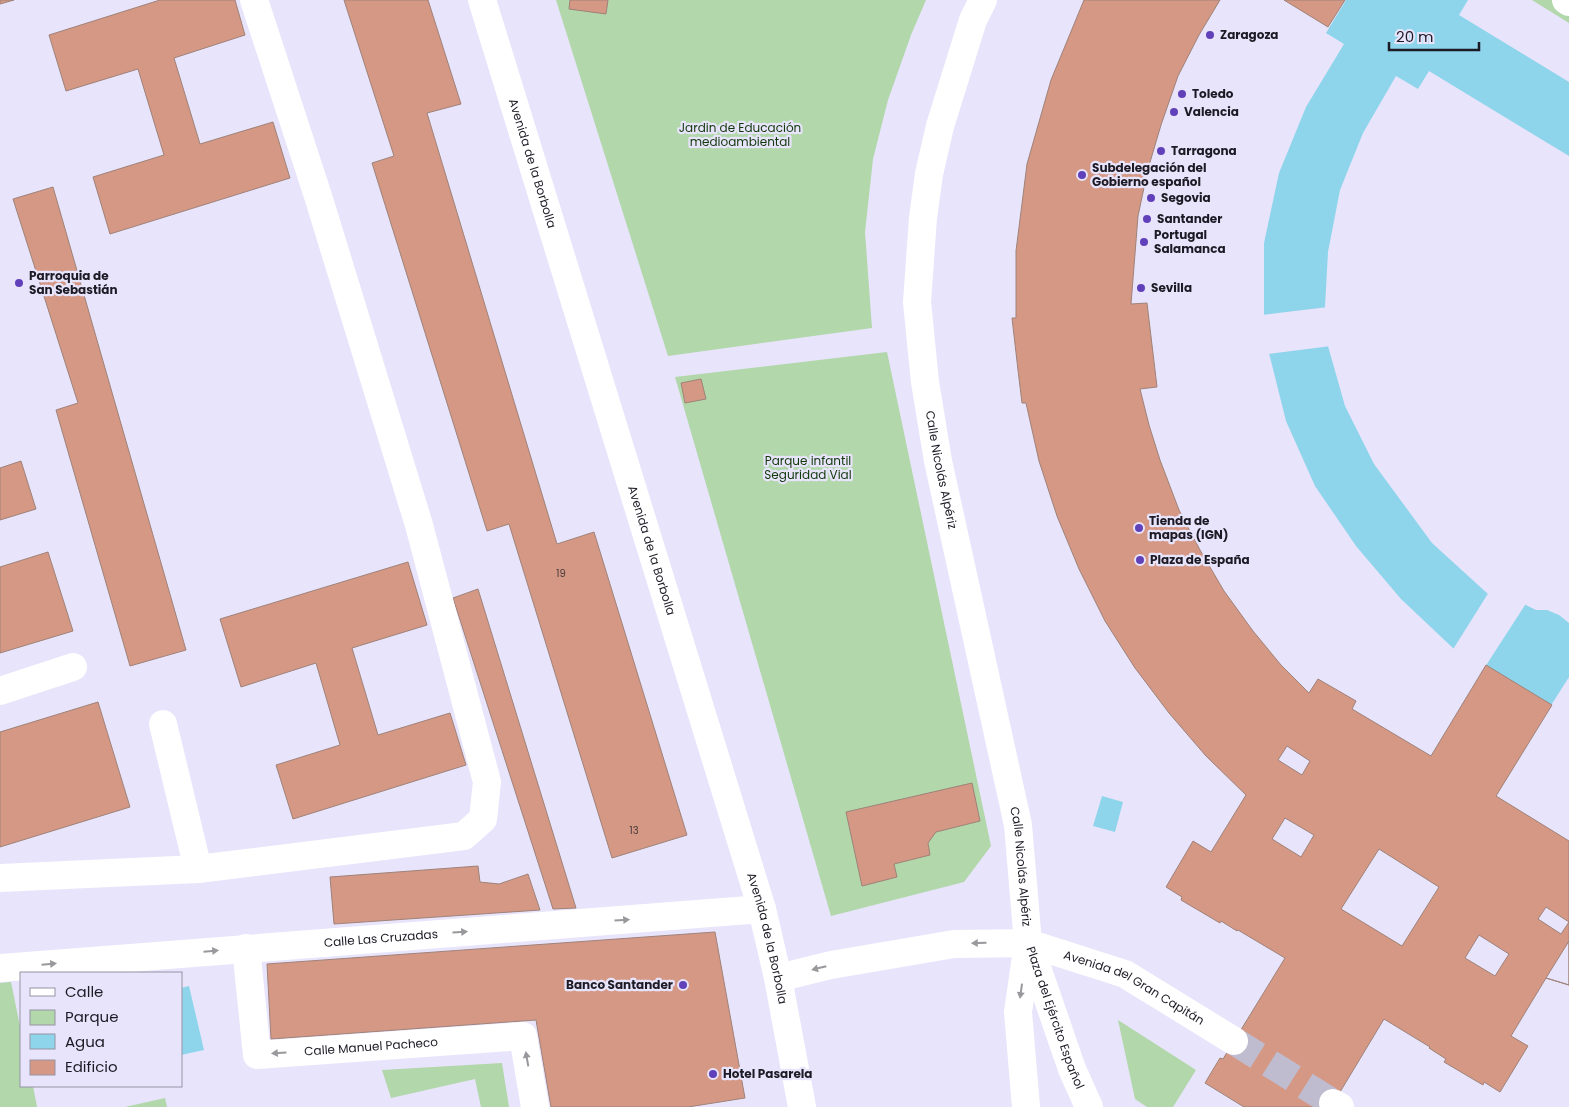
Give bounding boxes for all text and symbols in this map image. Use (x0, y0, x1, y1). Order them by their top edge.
scale bar (1389, 20, 1479, 52)
place label: Zaragoza (1220, 26, 1278, 43)
text: 20 m (1396, 26, 1434, 47)
marker: Zaragoza (1204, 29, 1216, 41)
place label: Toledo (1192, 85, 1234, 102)
marker: Toledo (1176, 88, 1188, 100)
street label: Avenida de la Borbolla (505, 96, 561, 230)
place label: Valencia (1184, 103, 1239, 120)
marker: Valencia (1168, 106, 1180, 118)
park label: Jardin de Educación medioambiental (679, 119, 801, 150)
place label: Tarragona (1171, 142, 1237, 159)
marker: Tarragona (1155, 145, 1167, 157)
place label: Subdelegación del Gobierno español (1092, 159, 1207, 190)
marker: Subdelegación del Gobierno español (1076, 169, 1088, 181)
place label: Segovia (1161, 189, 1211, 206)
marker: Segovia (1145, 192, 1157, 204)
place label: Santander (1157, 210, 1222, 227)
marker: Santander (1141, 213, 1153, 225)
place label: Portugal Salamanca (1154, 226, 1226, 257)
marker: Portugal Salamanca (1138, 236, 1150, 248)
place label: Parroquia de San Sebastián (29, 267, 118, 298)
marker: Parroquia de San Sebastián (13, 277, 25, 289)
place label: Sevilla (1151, 279, 1192, 296)
marker: Sevilla (1135, 282, 1147, 294)
street label: Calle Nicolás Alpériz (922, 409, 962, 531)
park label: Parque infantil Seguridad Vial (764, 452, 852, 483)
street label: Avenida de la Borbolla (624, 483, 680, 617)
place label: Tienda de mapas (IGN) (1149, 512, 1229, 543)
marker: Tienda de mapas (IGN) (1133, 522, 1145, 534)
place label: Plaza de España (1150, 551, 1250, 568)
marker: Plaza de España (1134, 554, 1146, 566)
house number: 19 (556, 566, 566, 581)
street label: Calle Nicolás Alpériz (1006, 805, 1036, 927)
house number: 13 (629, 823, 639, 838)
street label: Avenida de la Borbolla (743, 870, 792, 1005)
one-way arrow (614, 915, 630, 923)
street label: Calle Las Cruzadas (323, 925, 438, 951)
one-way arrow (452, 927, 468, 935)
one-way arrow (971, 939, 987, 947)
street label: Plaza del Ejército Español (1022, 944, 1089, 1092)
one-way arrow (203, 946, 219, 954)
street label: Avenida del Gran Capitán (1062, 946, 1208, 1029)
one-way arrow (41, 959, 57, 967)
one-way arrow (811, 964, 826, 972)
legend (20, 972, 182, 1087)
place label: Banco Santander (566, 976, 673, 993)
marker: Banco Santander (677, 979, 689, 991)
text: Calle (65, 981, 103, 1002)
one-way arrow (1017, 983, 1025, 999)
text: Parque (65, 1006, 118, 1027)
text: Agua (65, 1031, 105, 1052)
street label: Calle Manuel Pacheco (304, 1033, 439, 1060)
one-way arrow (271, 1050, 287, 1058)
one-way arrow (522, 1051, 530, 1067)
text: Edificio (65, 1056, 118, 1077)
place label: Hotel Pasarela (723, 1065, 812, 1082)
marker: Hotel Pasarela (707, 1068, 719, 1080)

